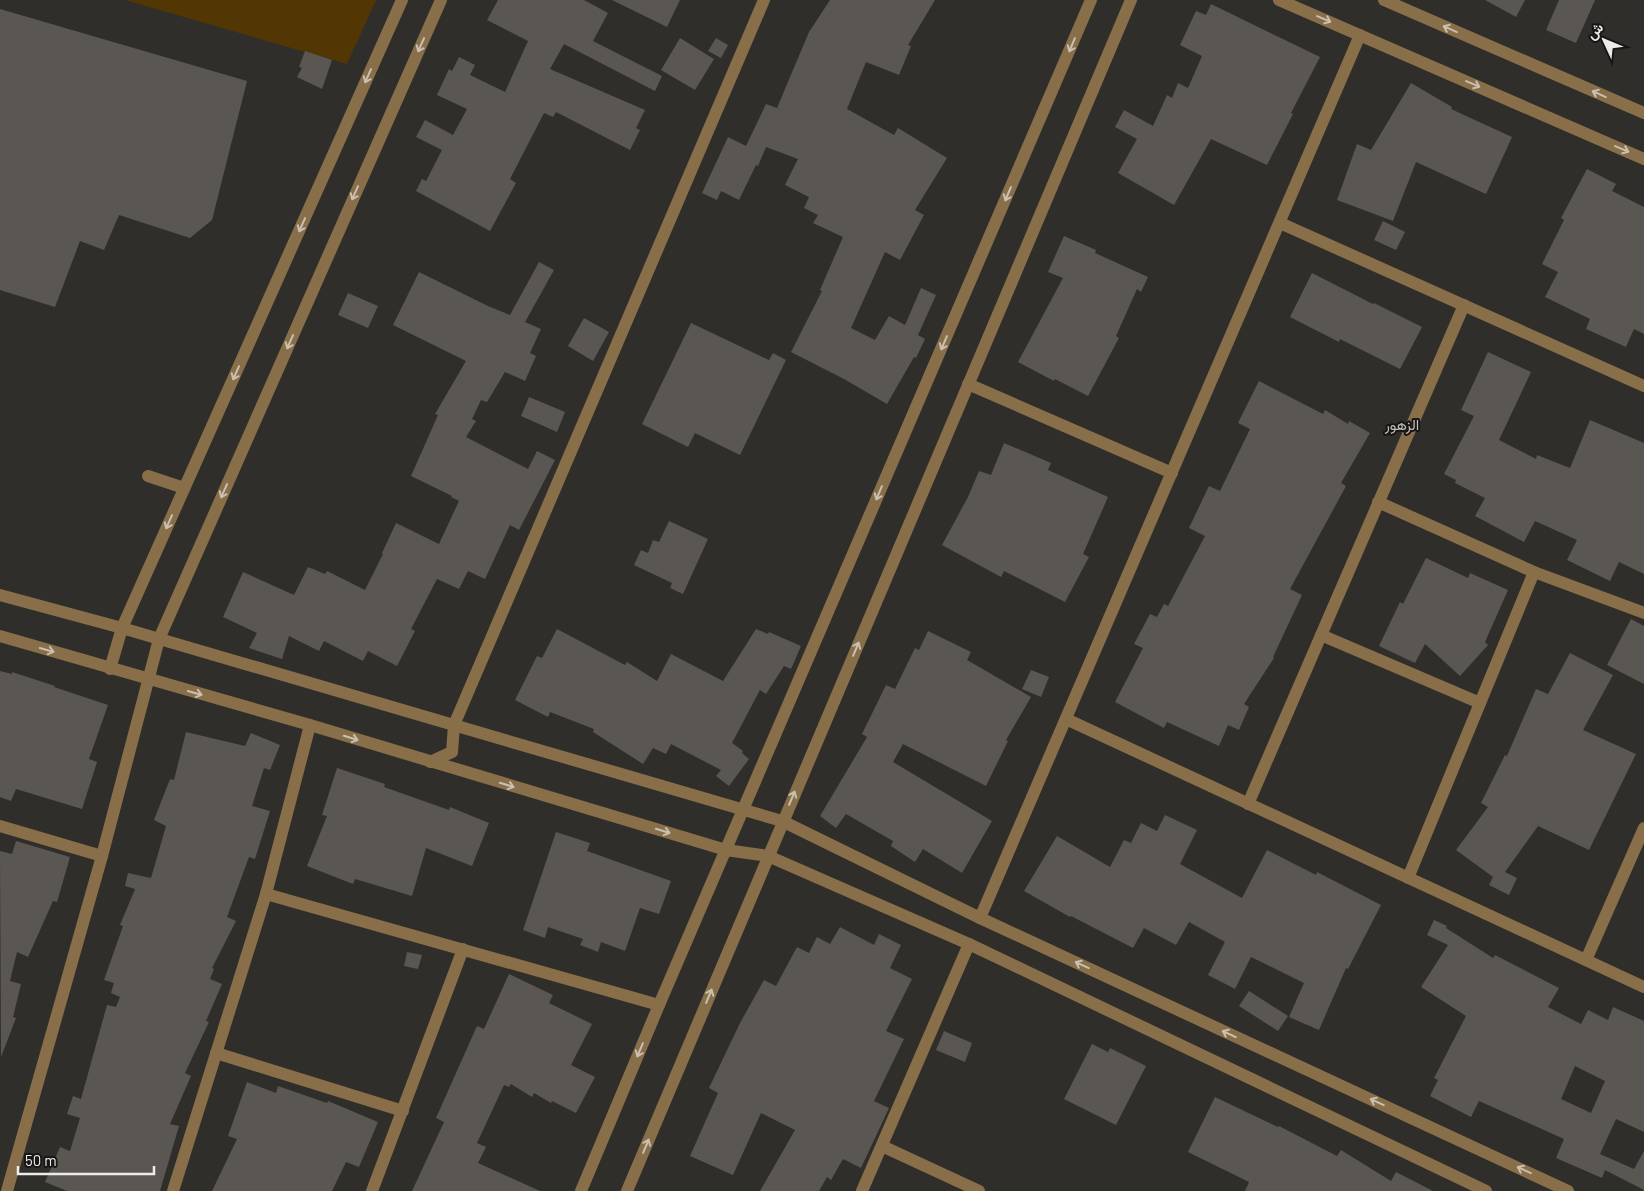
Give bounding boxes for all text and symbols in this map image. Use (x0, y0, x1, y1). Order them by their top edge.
one-way arrow (1316, 15, 1331, 25)
north arrow (1579, 15, 1629, 65)
text: ش (1582, 19, 1607, 43)
one-way arrow (1443, 23, 1458, 33)
one-way arrow (415, 37, 425, 52)
one-way arrow (1066, 37, 1076, 52)
one-way arrow (363, 68, 373, 83)
one-way arrow (1465, 80, 1480, 90)
one-way arrow (1592, 88, 1607, 98)
one-way arrow (1614, 144, 1629, 154)
one-way arrow (350, 185, 360, 200)
one-way arrow (1002, 186, 1012, 201)
one-way arrow (296, 217, 306, 232)
one-way arrow (284, 334, 294, 349)
one-way arrow (938, 335, 948, 350)
one-way arrow (230, 365, 240, 380)
district label: الزهور (1384, 415, 1419, 434)
one-way arrow (219, 483, 229, 498)
one-way arrow (874, 485, 884, 500)
one-way arrow (164, 514, 174, 529)
one-way arrow (852, 641, 861, 656)
one-way arrow (38, 646, 54, 656)
one-way arrow (187, 689, 203, 698)
one-way arrow (343, 733, 359, 743)
one-way arrow (499, 780, 515, 790)
one-way arrow (788, 791, 798, 806)
one-way arrow (654, 827, 670, 837)
one-way arrow (1075, 960, 1090, 969)
one-way arrow (704, 989, 714, 1004)
one-way arrow (1222, 1028, 1237, 1038)
one-way arrow (635, 1042, 644, 1057)
one-way arrow (1370, 1097, 1385, 1106)
one-way arrow (641, 1139, 651, 1154)
scale bar (18, 1144, 154, 1176)
text: 50 m (25, 1151, 57, 1169)
one-way arrow (1517, 1165, 1532, 1175)

